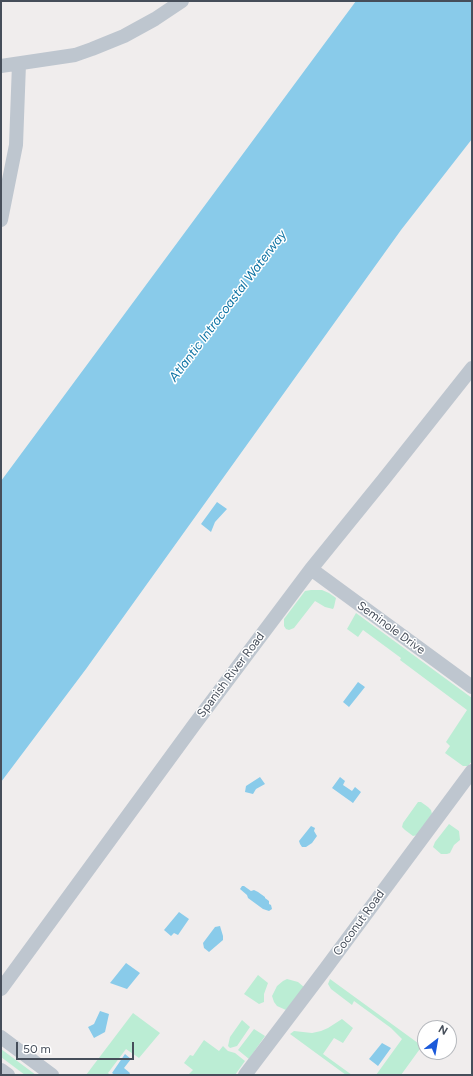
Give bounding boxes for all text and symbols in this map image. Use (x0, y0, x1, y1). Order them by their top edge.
water label: Atlantic Intracoastal Waterway (166, 227, 290, 385)
street label: Seminole Drive (354, 599, 428, 657)
street label: Spanish River Road (194, 630, 268, 720)
street label: Coconut Road (330, 887, 388, 959)
north arrow (417, 1020, 457, 1060)
text: N (436, 1022, 450, 1038)
scale bar (18, 1034, 136, 1060)
text: 50 m (23, 1042, 51, 1056)

